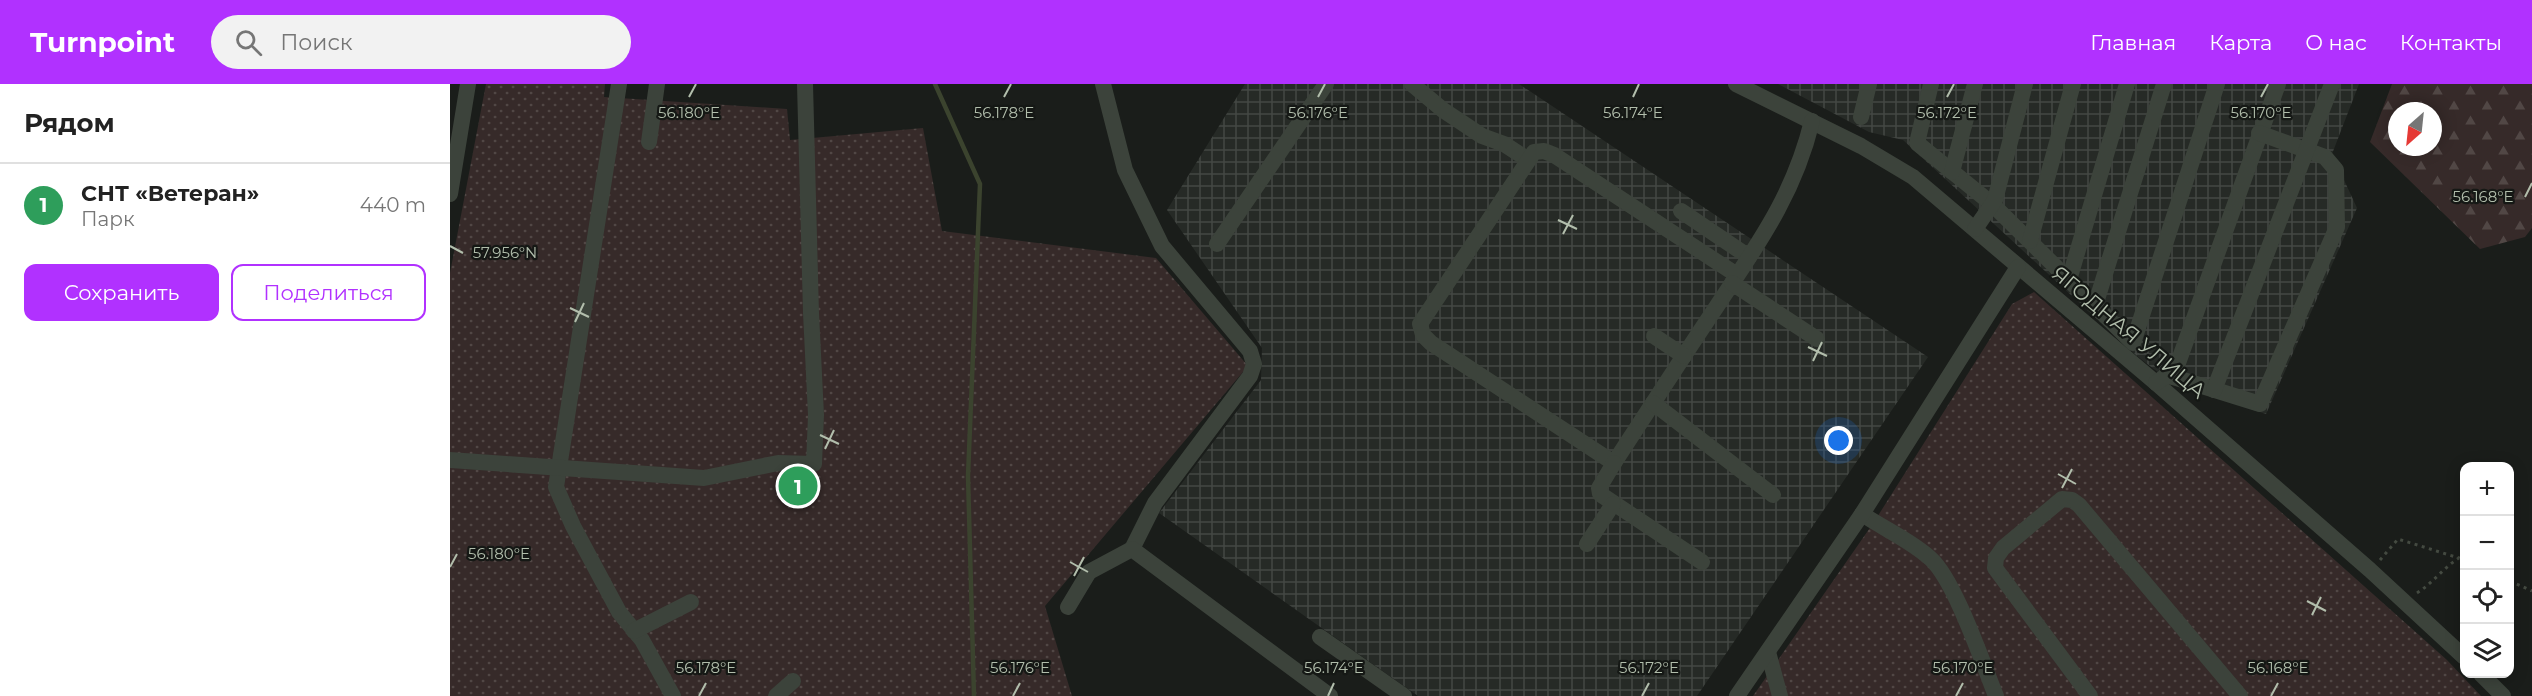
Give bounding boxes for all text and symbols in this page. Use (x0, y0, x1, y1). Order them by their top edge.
search box (211, 15, 631, 69)
text: Turnpoint (30, 25, 175, 59)
icon: search (232, 26, 265, 59)
text: Поиск (280, 29, 353, 56)
text: Главная (2090, 30, 2176, 55)
text: Карта (2209, 30, 2272, 55)
text: О нас (2305, 30, 2367, 55)
text: Контакты (2400, 30, 2502, 55)
north arrow (2388, 102, 2442, 156)
text: 56.180°E (658, 103, 720, 122)
text: 56.178°E (974, 103, 1034, 122)
text: 56.176°E (1288, 103, 1348, 122)
text: 56.174°E (1603, 103, 1663, 122)
text: 56.172°E (1917, 103, 1977, 122)
text: 56.170°E (2230, 103, 2292, 122)
text: Рядом (24, 107, 115, 139)
text: СНТ «Ветеран» (81, 180, 259, 207)
text: 56.168°E (2452, 187, 2514, 206)
text: 1 (40, 193, 47, 217)
text: 440 m (360, 193, 426, 217)
text: Парк (81, 207, 135, 231)
text: 57.956°N (473, 243, 537, 262)
street label: ЯГОДНАЯ УЛИЦА (2047, 260, 2211, 404)
button: Сохранить (24, 264, 219, 321)
button: Поделиться (231, 264, 426, 321)
your location (1824, 426, 1853, 455)
map controls (2460, 462, 2514, 678)
button: + (2460, 462, 2514, 516)
pin: 1 (778, 464, 818, 508)
button: − (2460, 516, 2514, 570)
text: 56.180°E (468, 544, 530, 563)
button: locate (2460, 570, 2514, 624)
button: layers (2460, 624, 2514, 678)
text: 56.178°E (676, 658, 736, 677)
text: 56.176°E (990, 658, 1050, 677)
text: 56.174°E (1304, 658, 1364, 677)
text: 56.172°E (1619, 658, 1679, 677)
text: 56.170°E (1932, 658, 1994, 677)
text: 56.168°E (2247, 658, 2309, 677)

